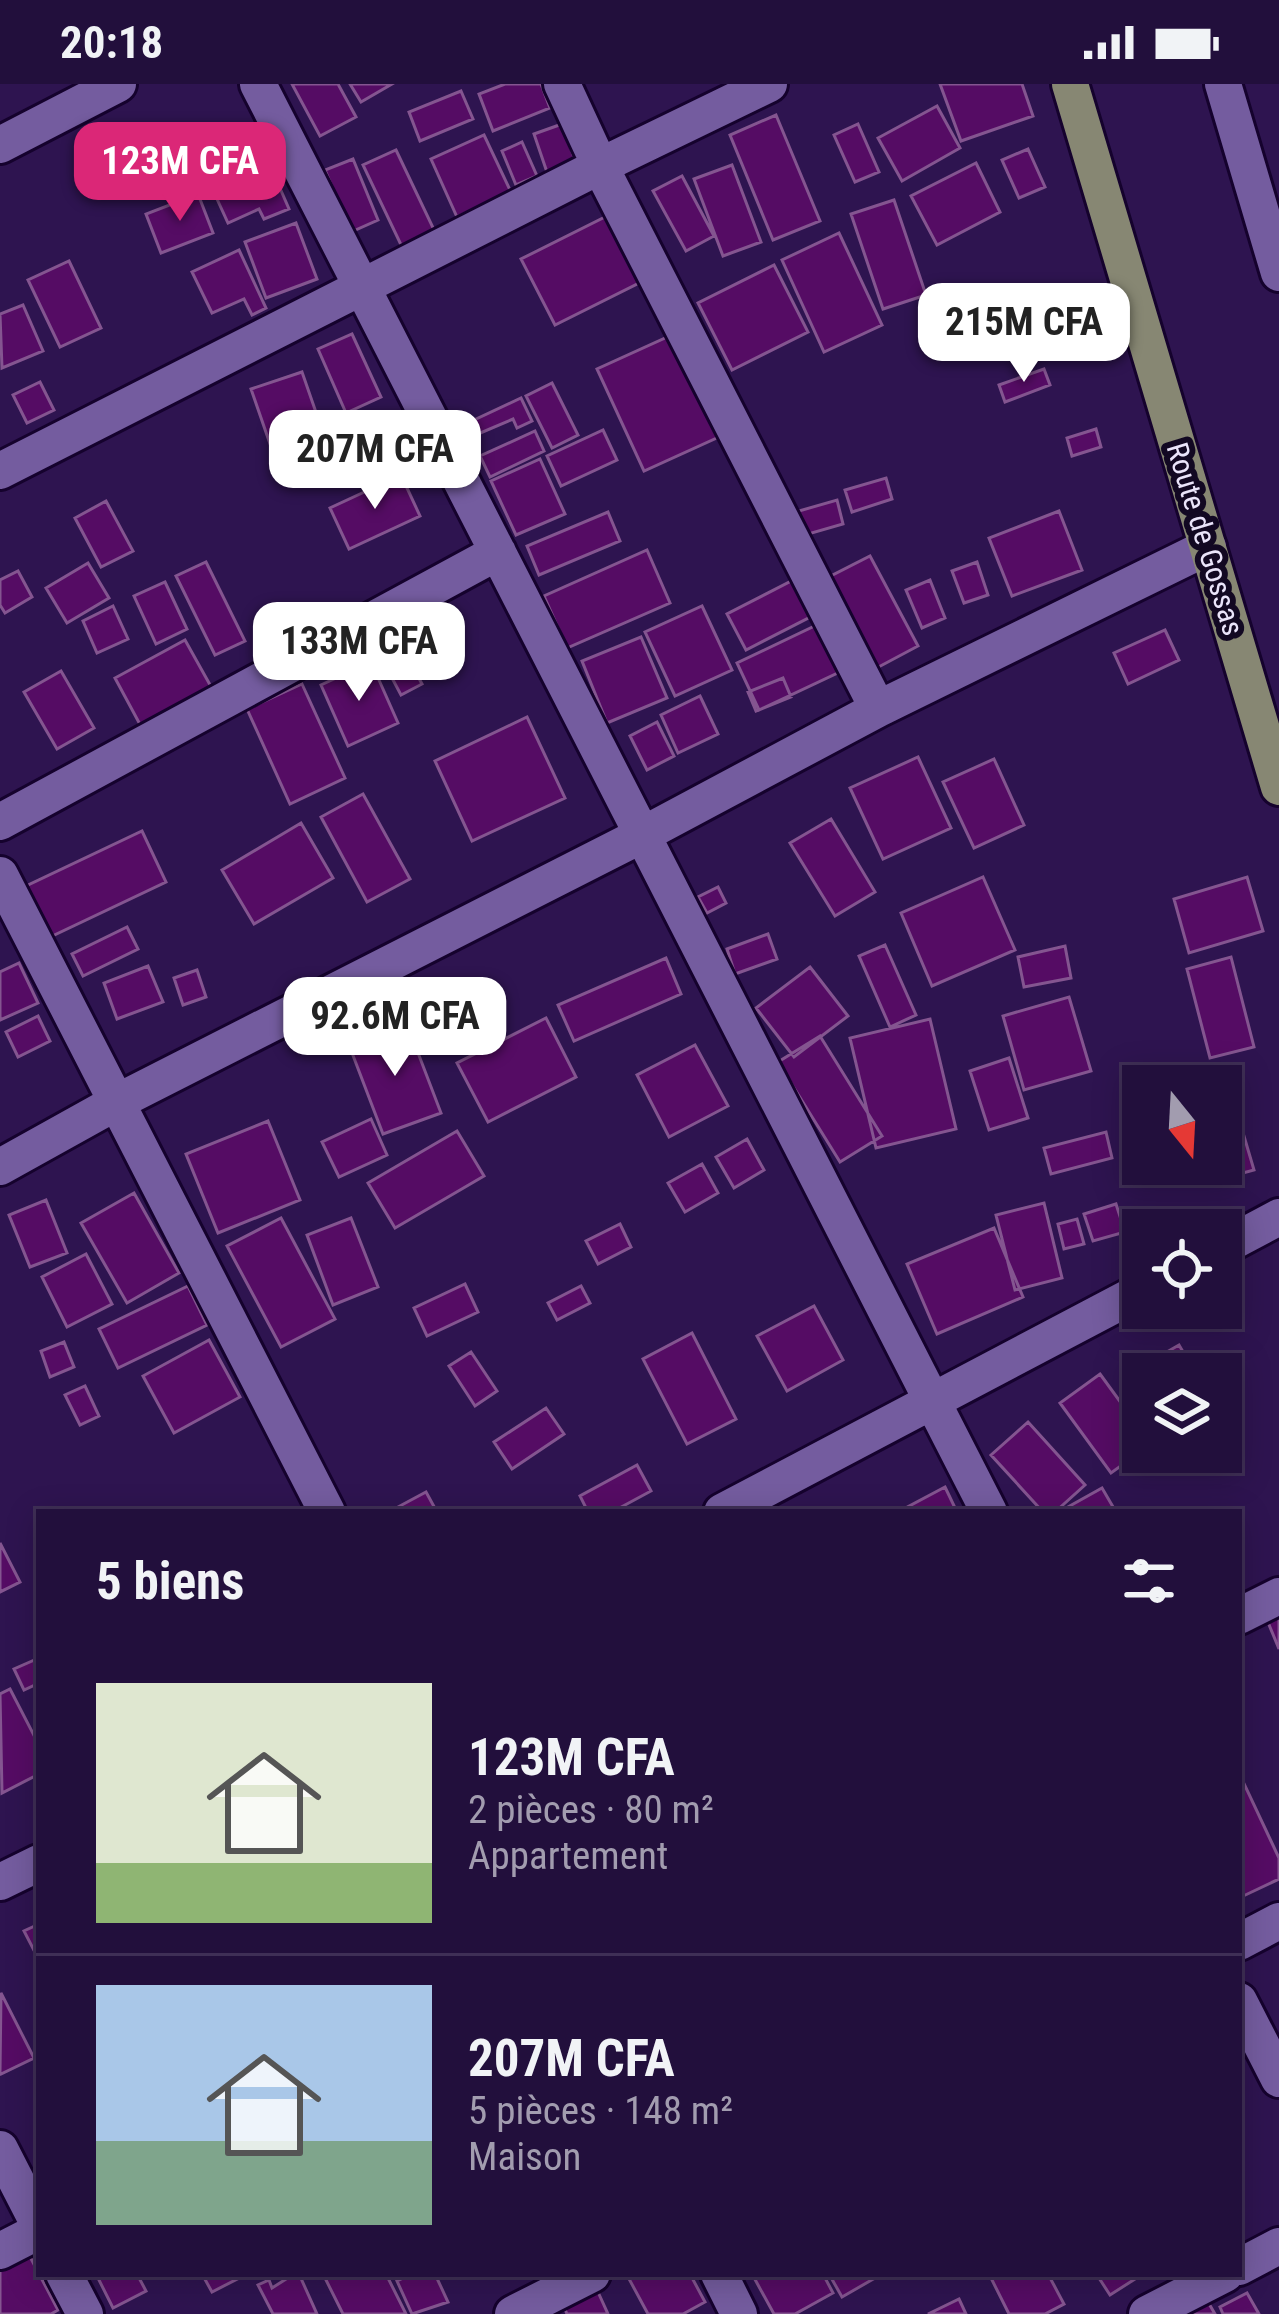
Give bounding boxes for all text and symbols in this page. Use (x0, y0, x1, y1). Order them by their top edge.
text: 20:18 (60, 16, 163, 69)
pin: 123M CFA (56, 122, 304, 224)
text: 123M CFA (101, 138, 259, 184)
pin: 215M CFA (900, 283, 1148, 385)
text: 215M CFA (945, 299, 1103, 345)
pin: 207M CFA (251, 410, 499, 512)
text: 207M CFA (296, 426, 454, 472)
street label: Route de Gossas (1160, 438, 1251, 639)
pin: 133M CFA (235, 602, 483, 704)
text: 133M CFA (280, 618, 438, 664)
pin: 92.6M CFA (258, 977, 532, 1079)
text: 92.6M CFA (310, 993, 480, 1039)
north arrow (1122, 1065, 1242, 1185)
map controls (1122, 1065, 1242, 1473)
button: locate (1122, 1209, 1242, 1329)
button: layers (1122, 1353, 1242, 1473)
icon: filters (1116, 1548, 1182, 1614)
text: 5 biens (96, 1552, 244, 1611)
text: 123M CFA (468, 1728, 675, 1787)
icon: home (192, 1731, 336, 1875)
text: 2 pièces · 80 m² (468, 1787, 714, 1833)
text: Appartement (468, 1833, 668, 1879)
text: 207M CFA (468, 2029, 675, 2088)
icon: home (192, 2033, 336, 2177)
text: 5 pièces · 148 m² (468, 2088, 733, 2134)
text: Maison (468, 2134, 581, 2180)

